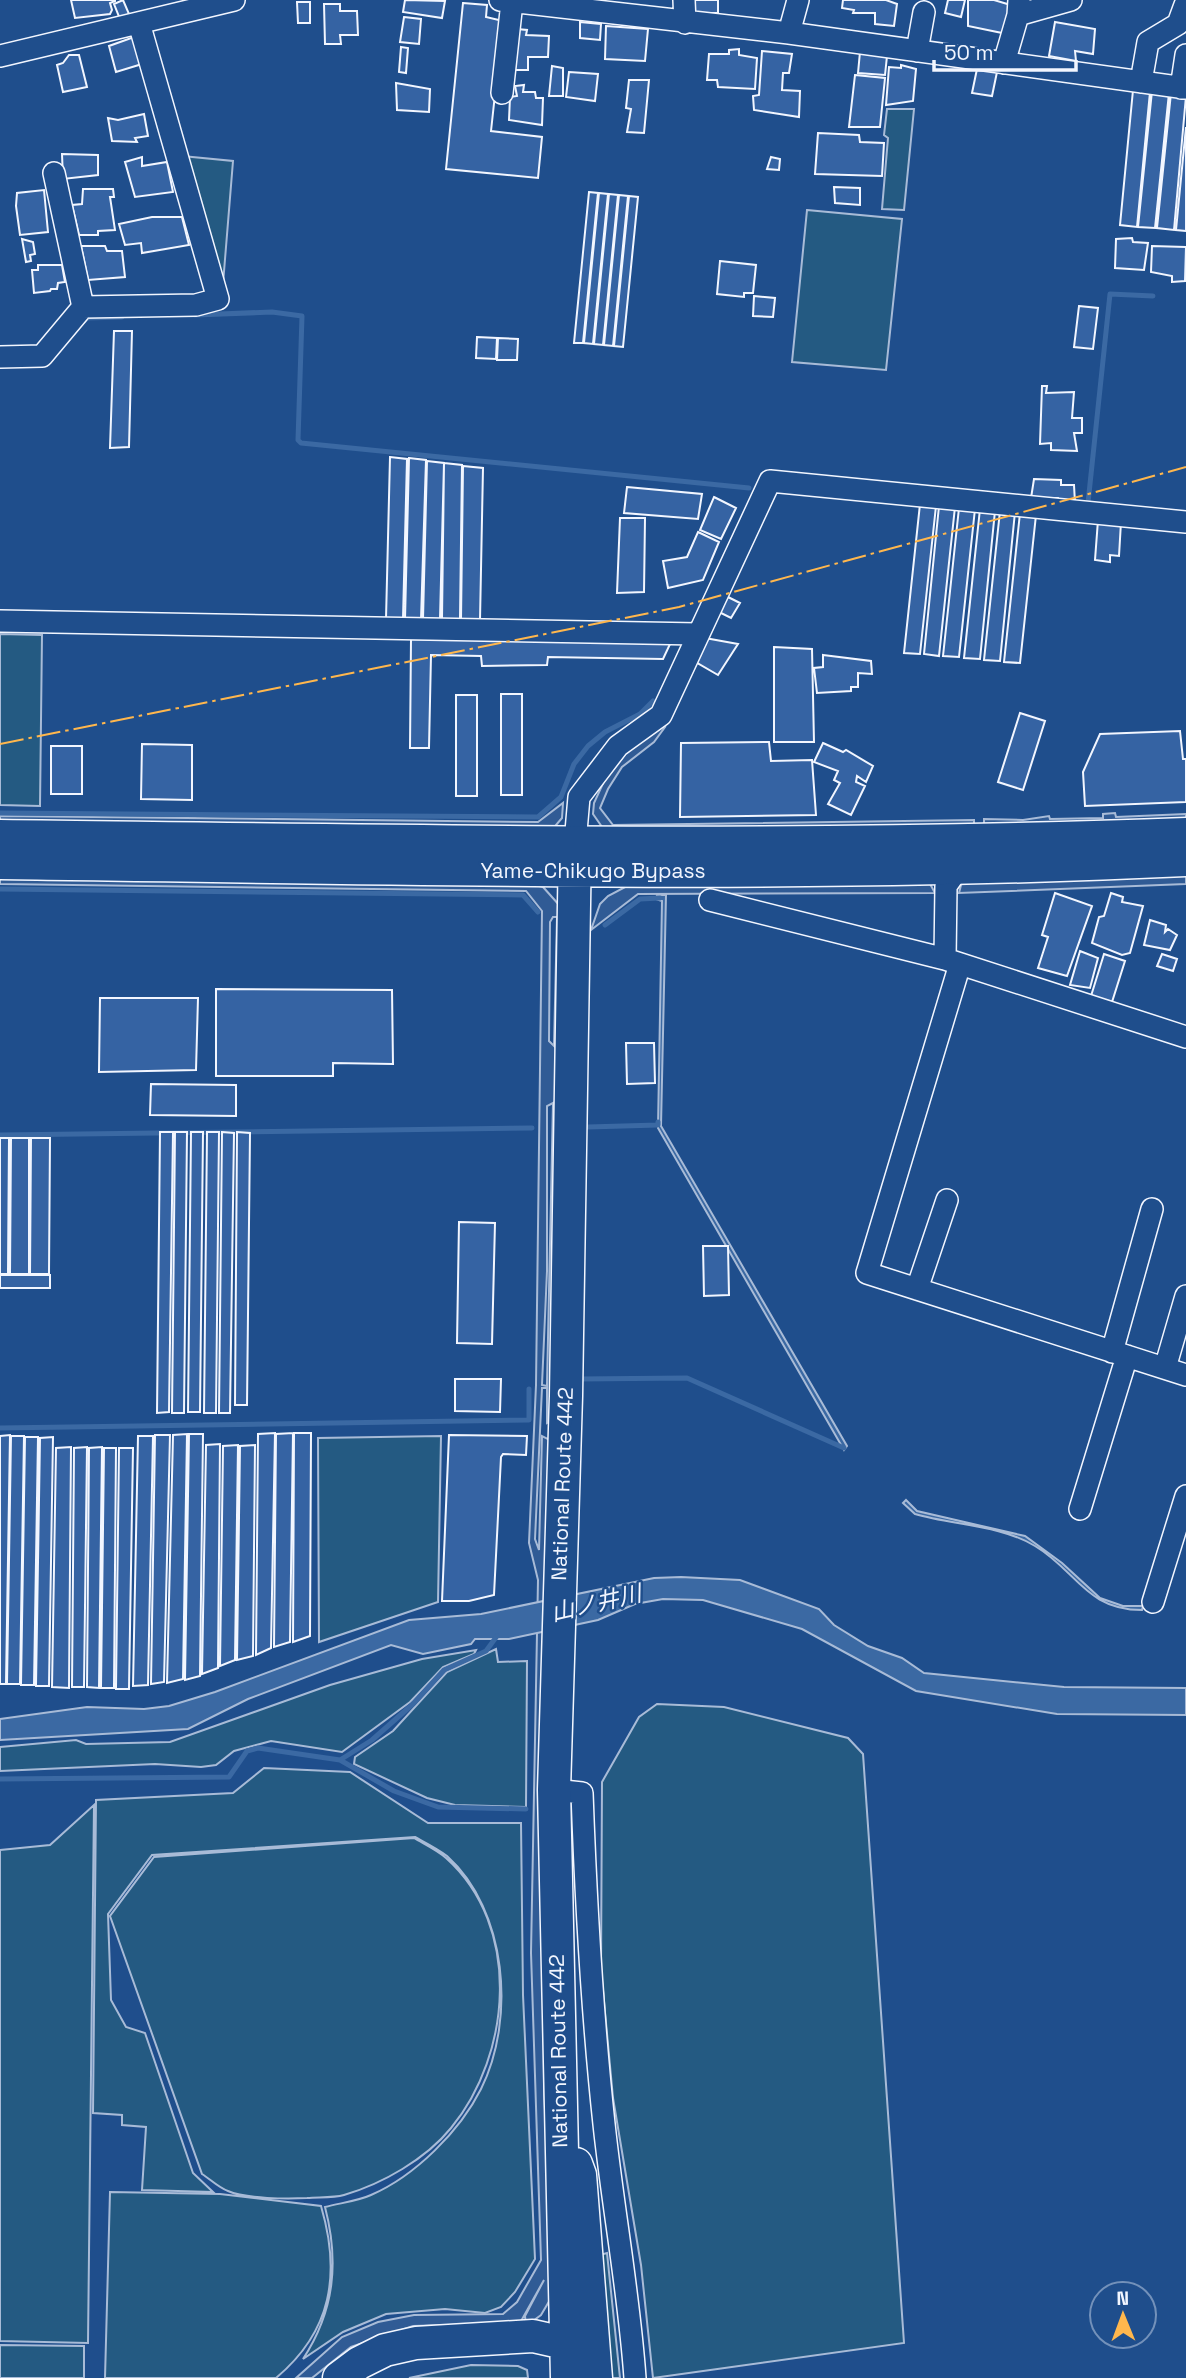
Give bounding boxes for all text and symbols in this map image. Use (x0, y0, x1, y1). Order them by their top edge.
scale bar (934, 28, 1076, 72)
text: 50 m (944, 39, 994, 66)
street label: Yame-Chikugo Bypass (480, 857, 706, 884)
street label: National Route 442 (545, 1387, 579, 1581)
water label: 山ノ井川 (548, 1577, 647, 1628)
street label: National Route 442 (543, 1954, 573, 2148)
north arrow (1088, 2280, 1158, 2350)
text: N (1116, 2286, 1129, 2311)

